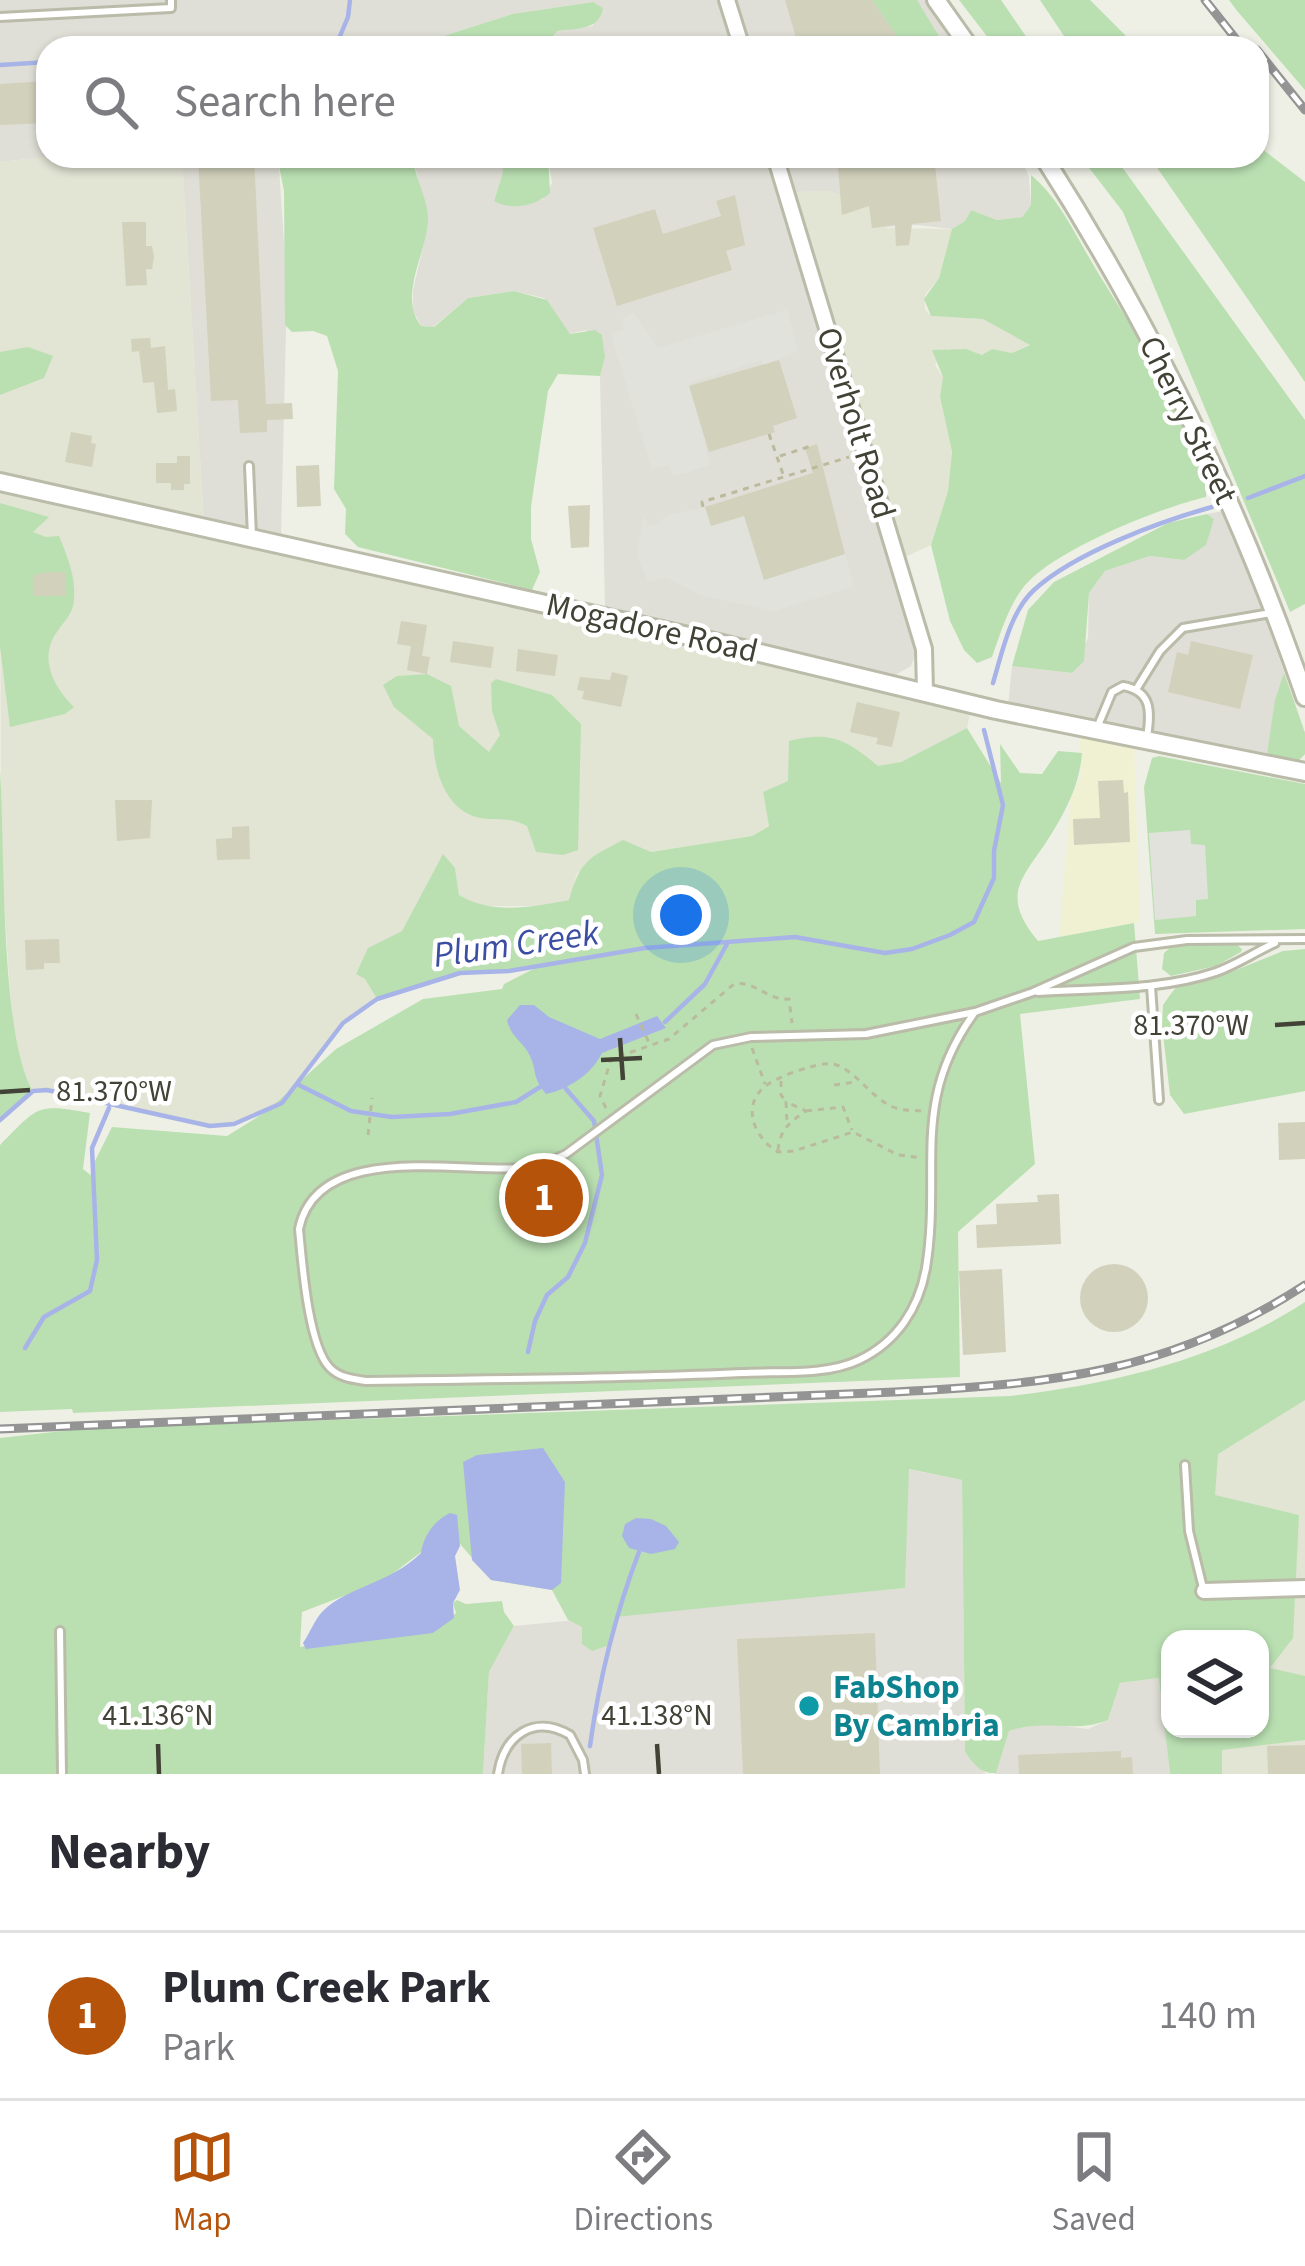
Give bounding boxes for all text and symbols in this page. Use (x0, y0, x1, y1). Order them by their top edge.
search box (36, 36, 1269, 168)
icon: search (78, 69, 144, 135)
text: Search here (174, 70, 396, 134)
street label: Overholt Road (805, 322, 907, 524)
street label: Cherry Street (1127, 328, 1249, 512)
street label: Mogadore Road (542, 581, 762, 675)
your location (651, 885, 711, 945)
water label: Plum Creek (430, 907, 603, 981)
text: 81.370°W (1133, 1004, 1249, 1047)
text: 81.370°W (56, 1070, 172, 1113)
pin: 1 (505, 1153, 583, 1243)
map controls (1161, 1630, 1269, 1738)
button: layers (1161, 1630, 1269, 1738)
place label: FabShop By Cambria (833, 1664, 1000, 1749)
marker: FabShop By Cambria (796, 1693, 822, 1719)
text: 41.136°N (102, 1694, 214, 1737)
text: 41.138°N (601, 1694, 713, 1737)
text: Nearby (48, 1816, 210, 1888)
text: Plum Creek Park (162, 1956, 490, 2020)
text: 1 (77, 1988, 97, 2044)
text: 140 m (1159, 1988, 1257, 2044)
text: Park (162, 2020, 235, 2076)
tab: Map (169, 2124, 235, 2243)
tab: Directions (574, 2124, 713, 2243)
tab: Saved (1052, 2124, 1136, 2243)

